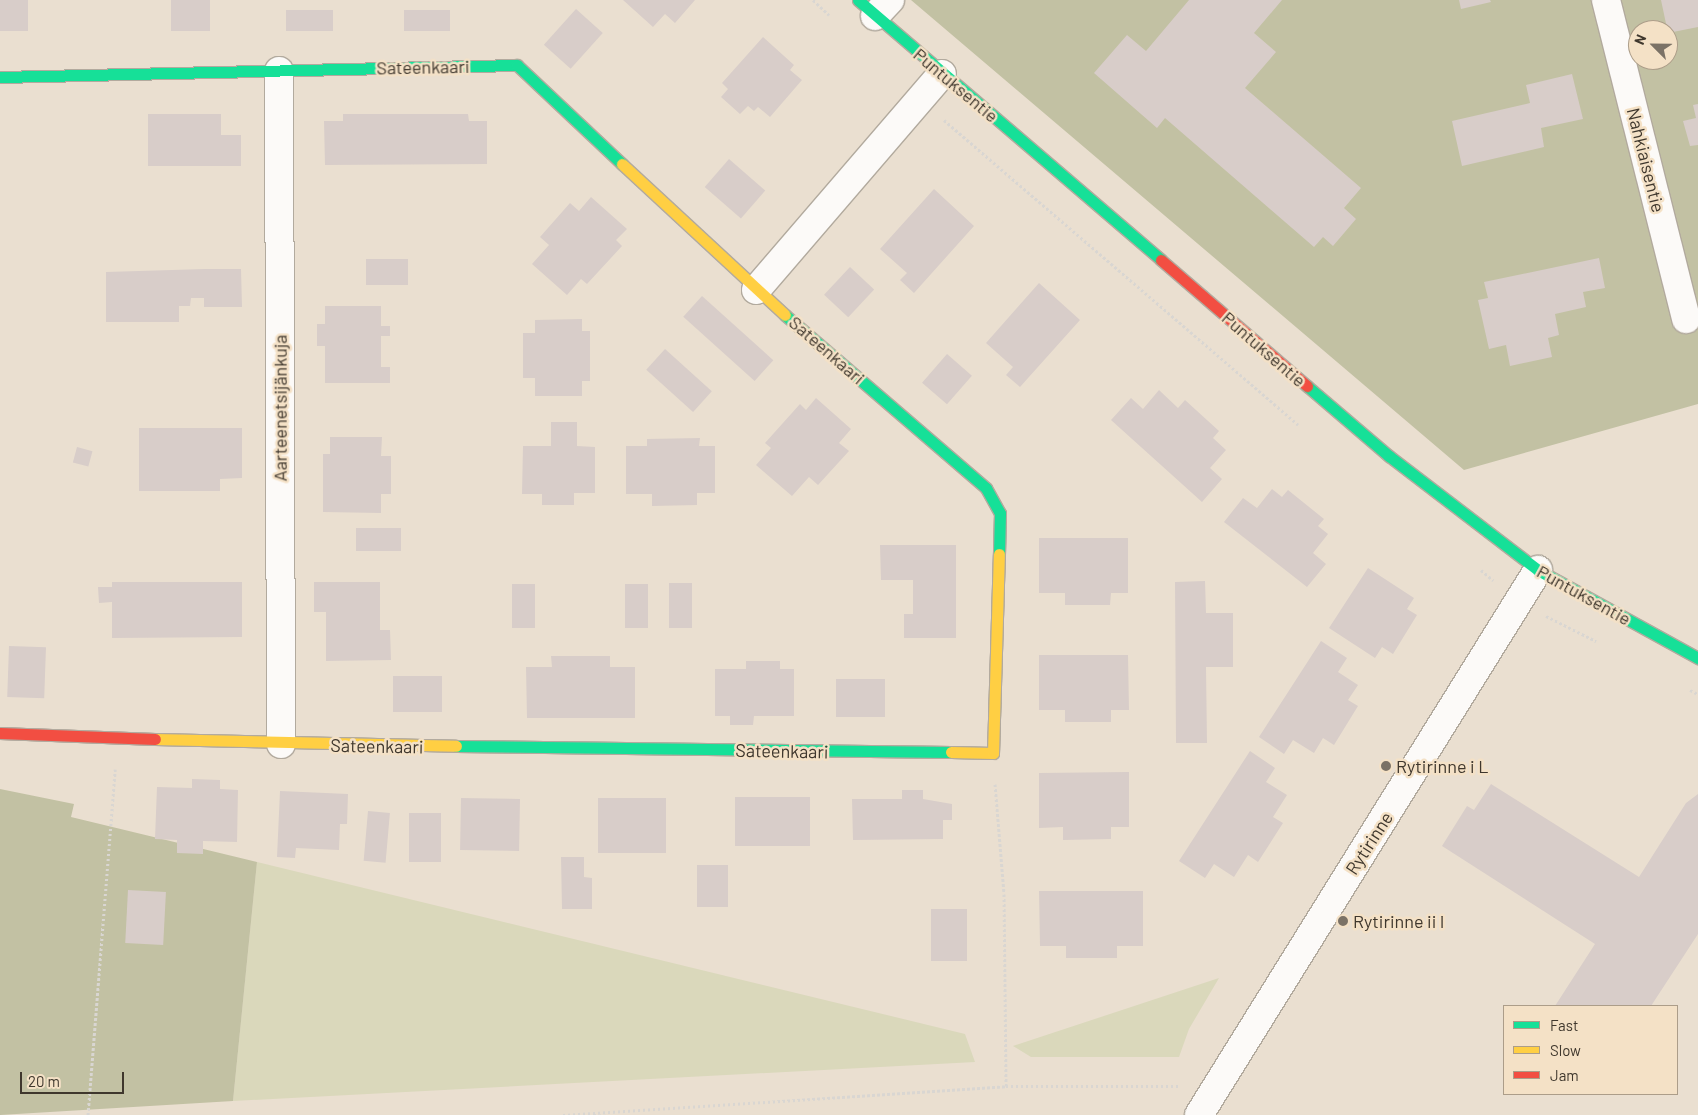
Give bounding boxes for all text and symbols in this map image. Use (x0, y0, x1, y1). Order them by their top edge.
north arrow (1628, 20, 1678, 70)
text: N (1630, 32, 1649, 47)
street label: Puntuksentie (909, 43, 1003, 127)
street label: Sateenkaari (376, 55, 470, 79)
street label: Nahkiaisentie (1623, 105, 1669, 215)
street label: Puntuksentie (1218, 307, 1310, 391)
street label: Sateenkaari (785, 311, 869, 389)
street label: Aarteenetsijänkuja (269, 335, 291, 481)
street label: Puntuksentie (1533, 560, 1635, 630)
street label: Sateenkaari (330, 734, 424, 758)
street label: Sateenkaari (735, 739, 829, 763)
place label: Rytirinne i L (1396, 755, 1488, 777)
marker: Rytirinne i L (1380, 760, 1392, 772)
street label: Rytirinne (1341, 808, 1397, 878)
place label: Rytirinne ii I (1353, 910, 1445, 932)
marker: Rytirinne ii I (1337, 915, 1349, 927)
legend (1503, 1005, 1678, 1095)
text: Fast (1550, 1016, 1578, 1034)
text: Slow (1550, 1041, 1581, 1059)
scale bar (22, 1062, 126, 1094)
text: Jam (1550, 1066, 1579, 1084)
text: 20 m (28, 1072, 60, 1090)

